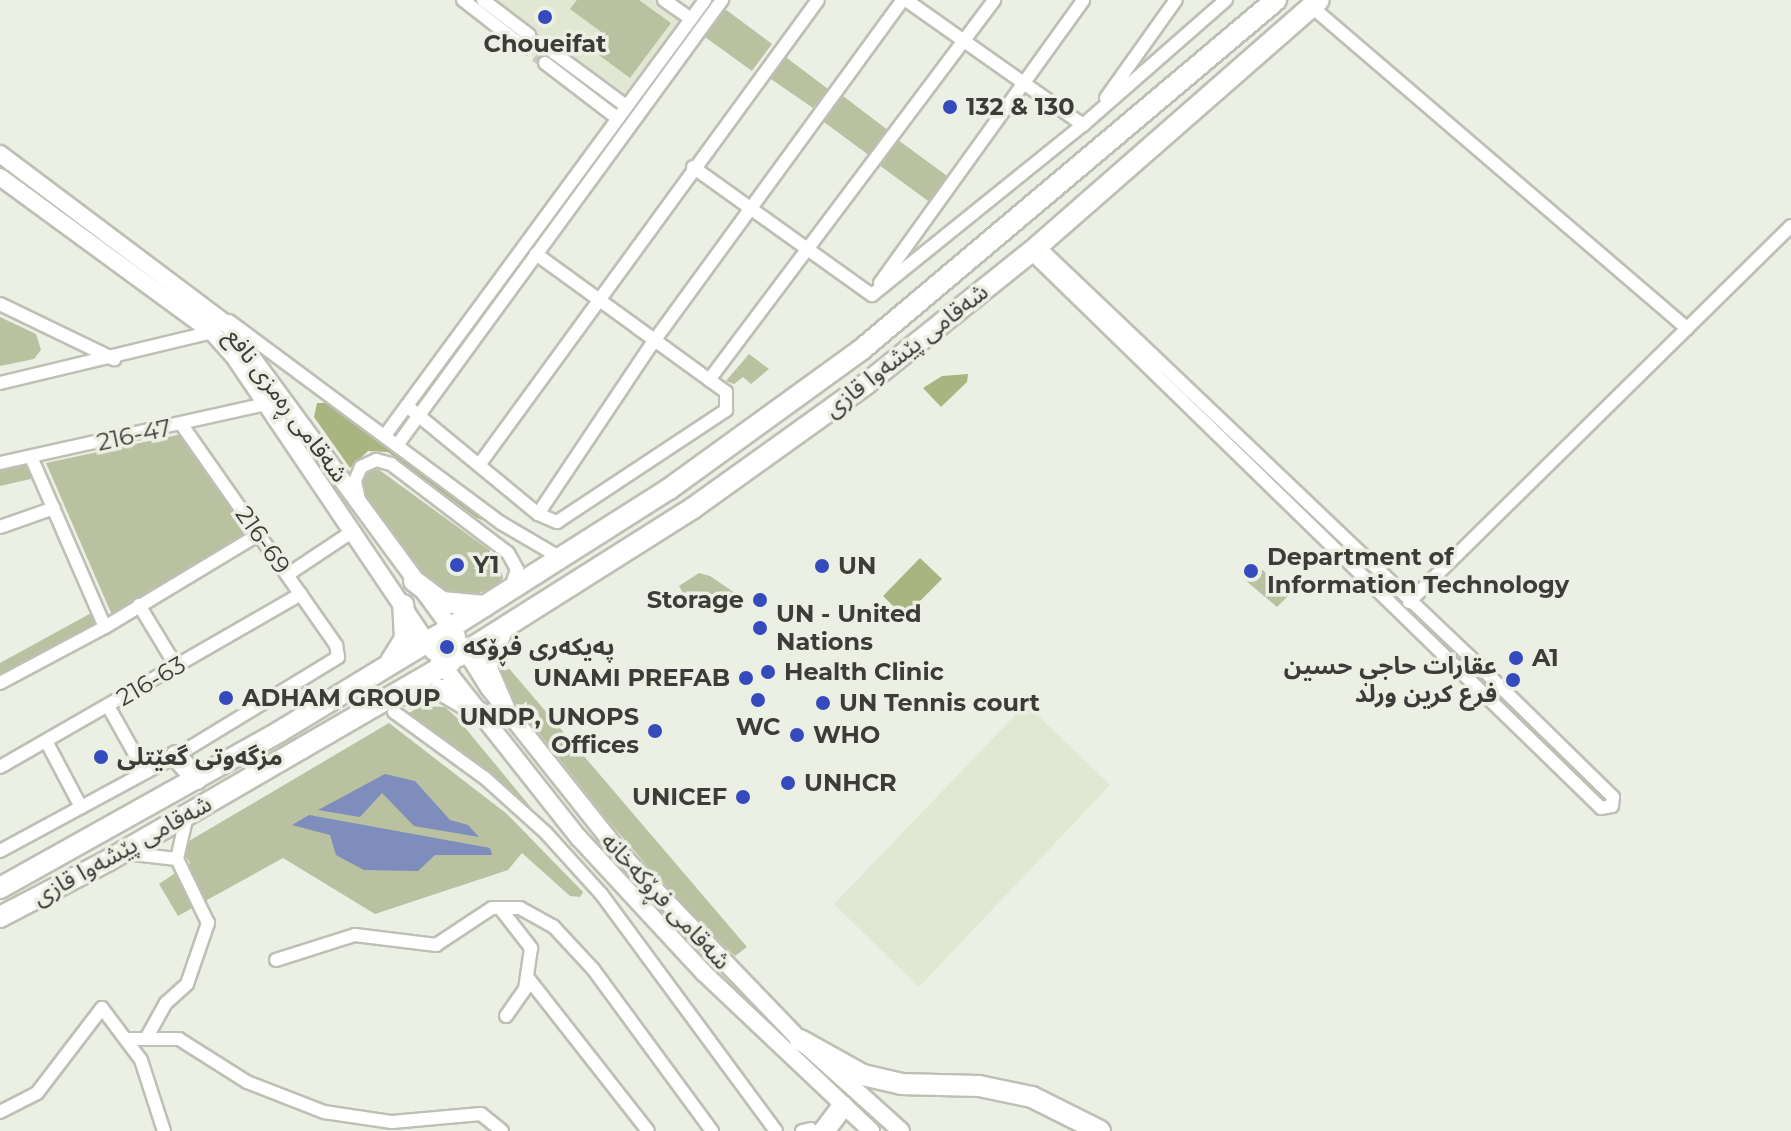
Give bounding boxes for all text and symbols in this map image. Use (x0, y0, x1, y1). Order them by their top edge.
marker: Choueifat (536, 8, 554, 26)
place label: Choueifat (484, 30, 606, 58)
place label: 132 & 130 (966, 93, 1075, 121)
marker: 132 & 130 (941, 98, 959, 116)
street label: شەقامی پێشەوا قازی (818, 277, 994, 423)
street label: شەقامی ڕەمزی نافع (220, 322, 354, 488)
street label: 216-47 (94, 413, 174, 457)
street label: 216-69 (230, 501, 296, 579)
place label: Department of Information Technology (1267, 543, 1569, 599)
place label: Y1 (473, 551, 500, 579)
place label: UN (838, 552, 876, 580)
marker: Y1 (448, 556, 466, 574)
marker: UN (813, 557, 831, 575)
marker: Department of Information Technology (1242, 562, 1260, 580)
place label: Storage (647, 586, 744, 614)
marker: Storage (751, 591, 769, 609)
place label: UN - United Nations (776, 600, 922, 656)
marker: UN - United Nations (751, 619, 769, 637)
place label: پەیکەری فڕۆکە (463, 633, 615, 661)
marker: پەیکەری فڕۆکە (438, 638, 456, 656)
place label: A1 (1532, 644, 1559, 672)
marker: A1 (1507, 649, 1525, 667)
street label: 216-63 (112, 650, 190, 712)
place label: عقارات حاجي حسين فرع كرين ورلد (1284, 652, 1497, 708)
place label: Health Clinic (784, 658, 944, 686)
marker: Health Clinic (759, 663, 777, 681)
place label: UNAMI PREFAB (533, 664, 730, 692)
marker: UNAMI PREFAB (737, 669, 755, 687)
marker: عقارات حاجي حسين فرع كرين ورلد (1504, 671, 1522, 689)
place label: ADHAM GROUP (242, 684, 441, 712)
marker: ADHAM GROUP (217, 689, 235, 707)
place label: UN Tennis court (839, 689, 1040, 717)
marker: WC (749, 691, 767, 709)
marker: UN Tennis court (814, 694, 832, 712)
place label: UNDP, UNOPS Offices (459, 703, 639, 759)
place label: WC (736, 713, 780, 741)
place label: WHO (813, 721, 880, 749)
marker: UNDP, UNOPS Offices (646, 722, 664, 740)
marker: WHO (788, 726, 806, 744)
place label: مزگەوتی گعێتلی (117, 743, 283, 771)
marker: مزگەوتی گعێتلی (92, 748, 110, 766)
place label: UNHCR (804, 769, 897, 797)
marker: UNHCR (779, 774, 797, 792)
place label: UNICEF (632, 783, 727, 811)
marker: UNICEF (734, 788, 752, 806)
street label: شەقامی پێشەوا قازی (27, 789, 217, 911)
street label: شەقامی فڕۆکەخانە (595, 827, 737, 975)

